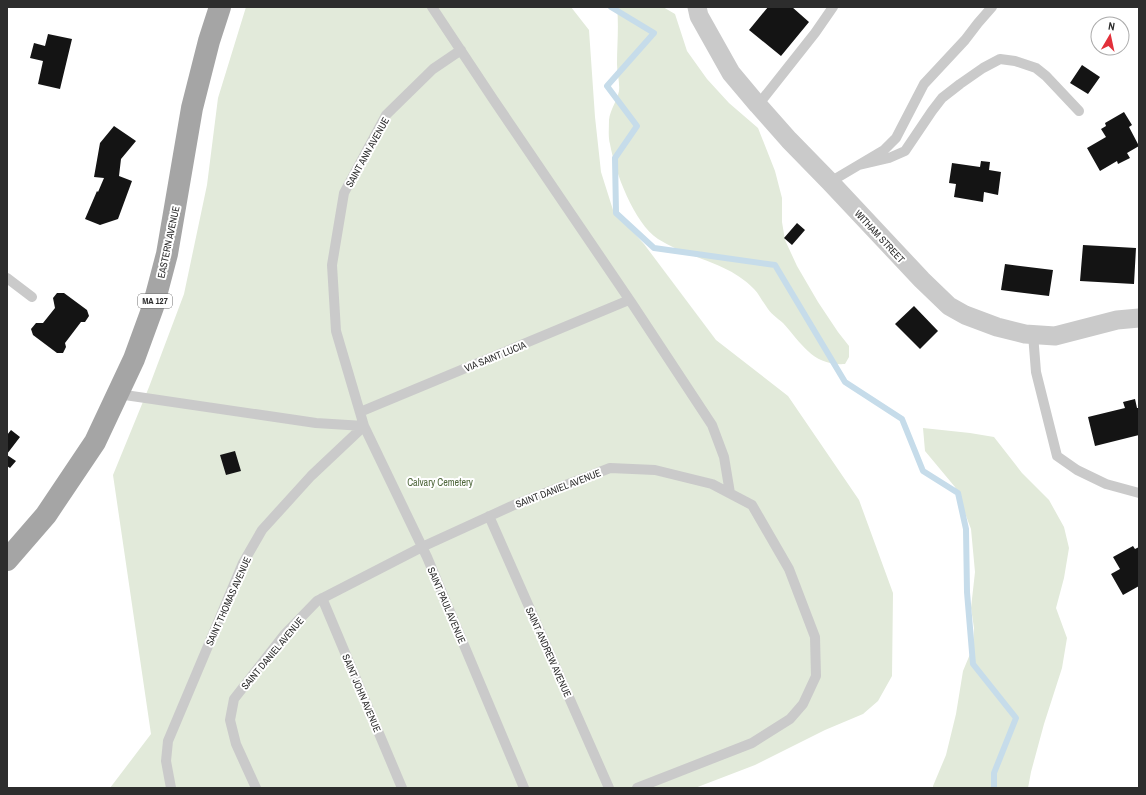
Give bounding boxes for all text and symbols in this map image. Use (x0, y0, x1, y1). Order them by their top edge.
north arrow (1090, 16, 1130, 56)
text: N (1107, 19, 1116, 34)
street label: SAINT ANN AVENUE (343, 115, 392, 190)
street label: EASTERN AVENUE (154, 205, 183, 279)
street label: WITHAM STREET (852, 207, 908, 266)
road number: MA 127 (138, 294, 172, 308)
street label: VIA SAINT LUCIA (462, 338, 528, 375)
street label: SAINT DANIEL AVENUE (514, 466, 603, 511)
park label: Calvary Cemetery (407, 476, 474, 489)
street label: SAINT THOMAS AVENUE (203, 555, 254, 648)
street label: SAINT PAUL AVENUE (425, 565, 468, 645)
street label: SAINT ANDREW AVENUE (523, 605, 574, 699)
street label: SAINT DANIEL AVENUE (238, 614, 306, 692)
street label: SAINT JOHN AVENUE (339, 652, 384, 734)

